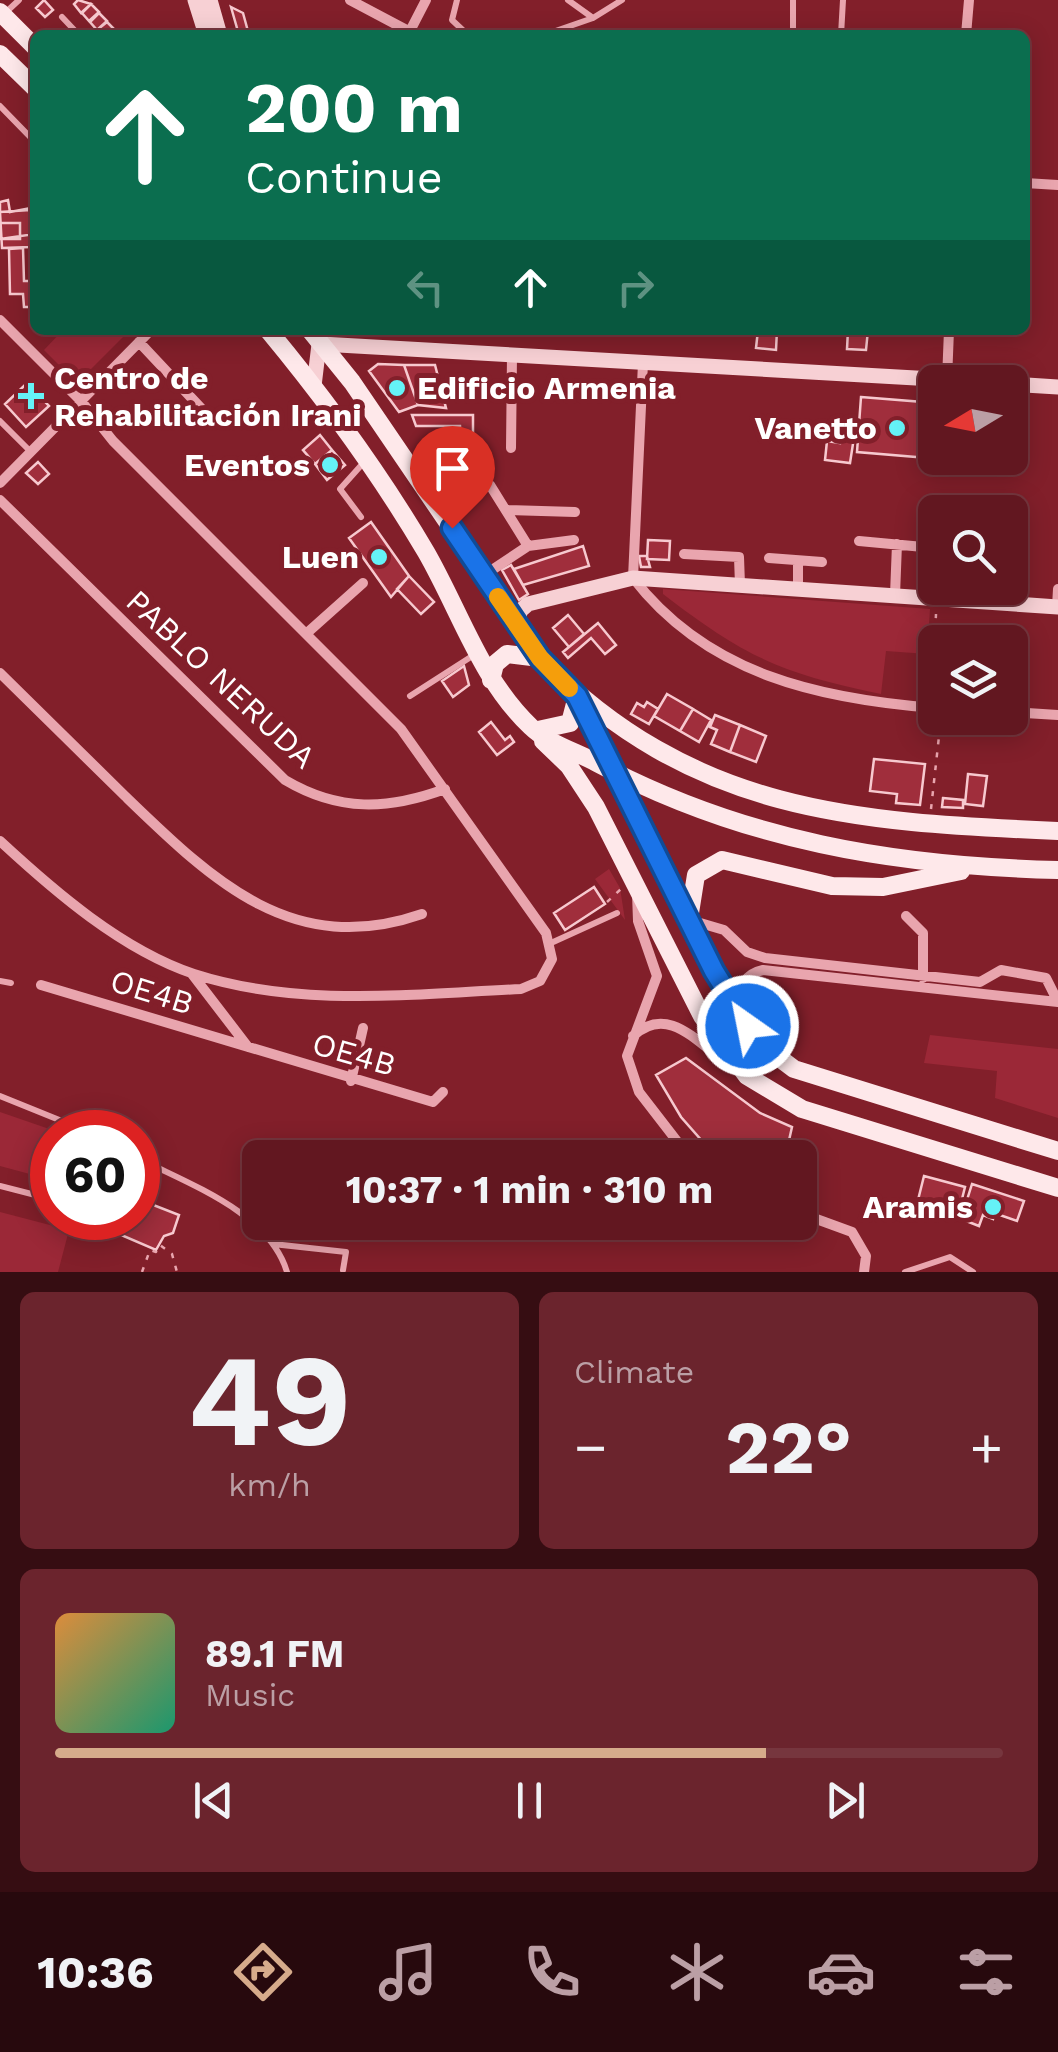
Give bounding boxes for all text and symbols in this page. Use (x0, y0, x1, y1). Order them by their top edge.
text: 200 m (245, 67, 463, 149)
icon: ahead (80, 70, 210, 200)
text: Continue (245, 151, 443, 204)
icon: left (398, 260, 453, 315)
icon: ahead (503, 260, 558, 315)
icon: right (608, 260, 663, 315)
place label: Centro de Rehabilitación Irani (54, 359, 362, 434)
north arrow (918, 365, 1028, 475)
map controls (918, 365, 1028, 735)
place label: Edificio Armenia (417, 369, 676, 407)
marker: Edificio Armenia (386, 377, 408, 399)
marker: Centro de Rehabilitación Irani (18, 383, 44, 409)
place label: Vanetto (754, 409, 877, 447)
marker: Vanetto (886, 417, 908, 439)
pin (410, 426, 495, 529)
icon: arrive (425, 441, 480, 496)
place label: Eventos (184, 446, 310, 484)
marker: Eventos (319, 454, 341, 476)
button: search (918, 495, 1028, 605)
place label: Luen (282, 538, 359, 576)
marker: Luen (368, 546, 390, 568)
street label: PABLO NERUDA (119, 582, 323, 776)
button: layers (918, 625, 1028, 735)
street label: OE4B (106, 961, 198, 1023)
position arrow (696, 974, 800, 1078)
street label: OE4B (308, 1024, 400, 1084)
speed limit sign: 60 (30, 1110, 160, 1240)
text: 10:37 · 1 min · 310 m (346, 1168, 713, 1212)
place label: Aramis (863, 1188, 973, 1226)
marker: Aramis (982, 1196, 1004, 1218)
text: 49 (187, 1324, 352, 1477)
text: Climate (574, 1353, 694, 1391)
text: 22° (725, 1403, 852, 1491)
text: − (574, 1415, 607, 1479)
text: + (970, 1415, 1003, 1479)
text: km/h (228, 1466, 311, 1504)
text: 89.1 FM (205, 1632, 344, 1676)
text: Music (205, 1676, 295, 1714)
icon: previous (186, 1773, 241, 1828)
icon: pause (502, 1773, 557, 1828)
icon: next (818, 1773, 873, 1828)
icon: directions (228, 1937, 298, 2007)
icon: music (373, 1937, 443, 2007)
icon: phone (517, 1937, 587, 2007)
icon: climate (662, 1937, 732, 2007)
icon: car (806, 1937, 876, 2007)
icon: filters (951, 1937, 1021, 2007)
text: 10:36 (37, 1946, 154, 1999)

